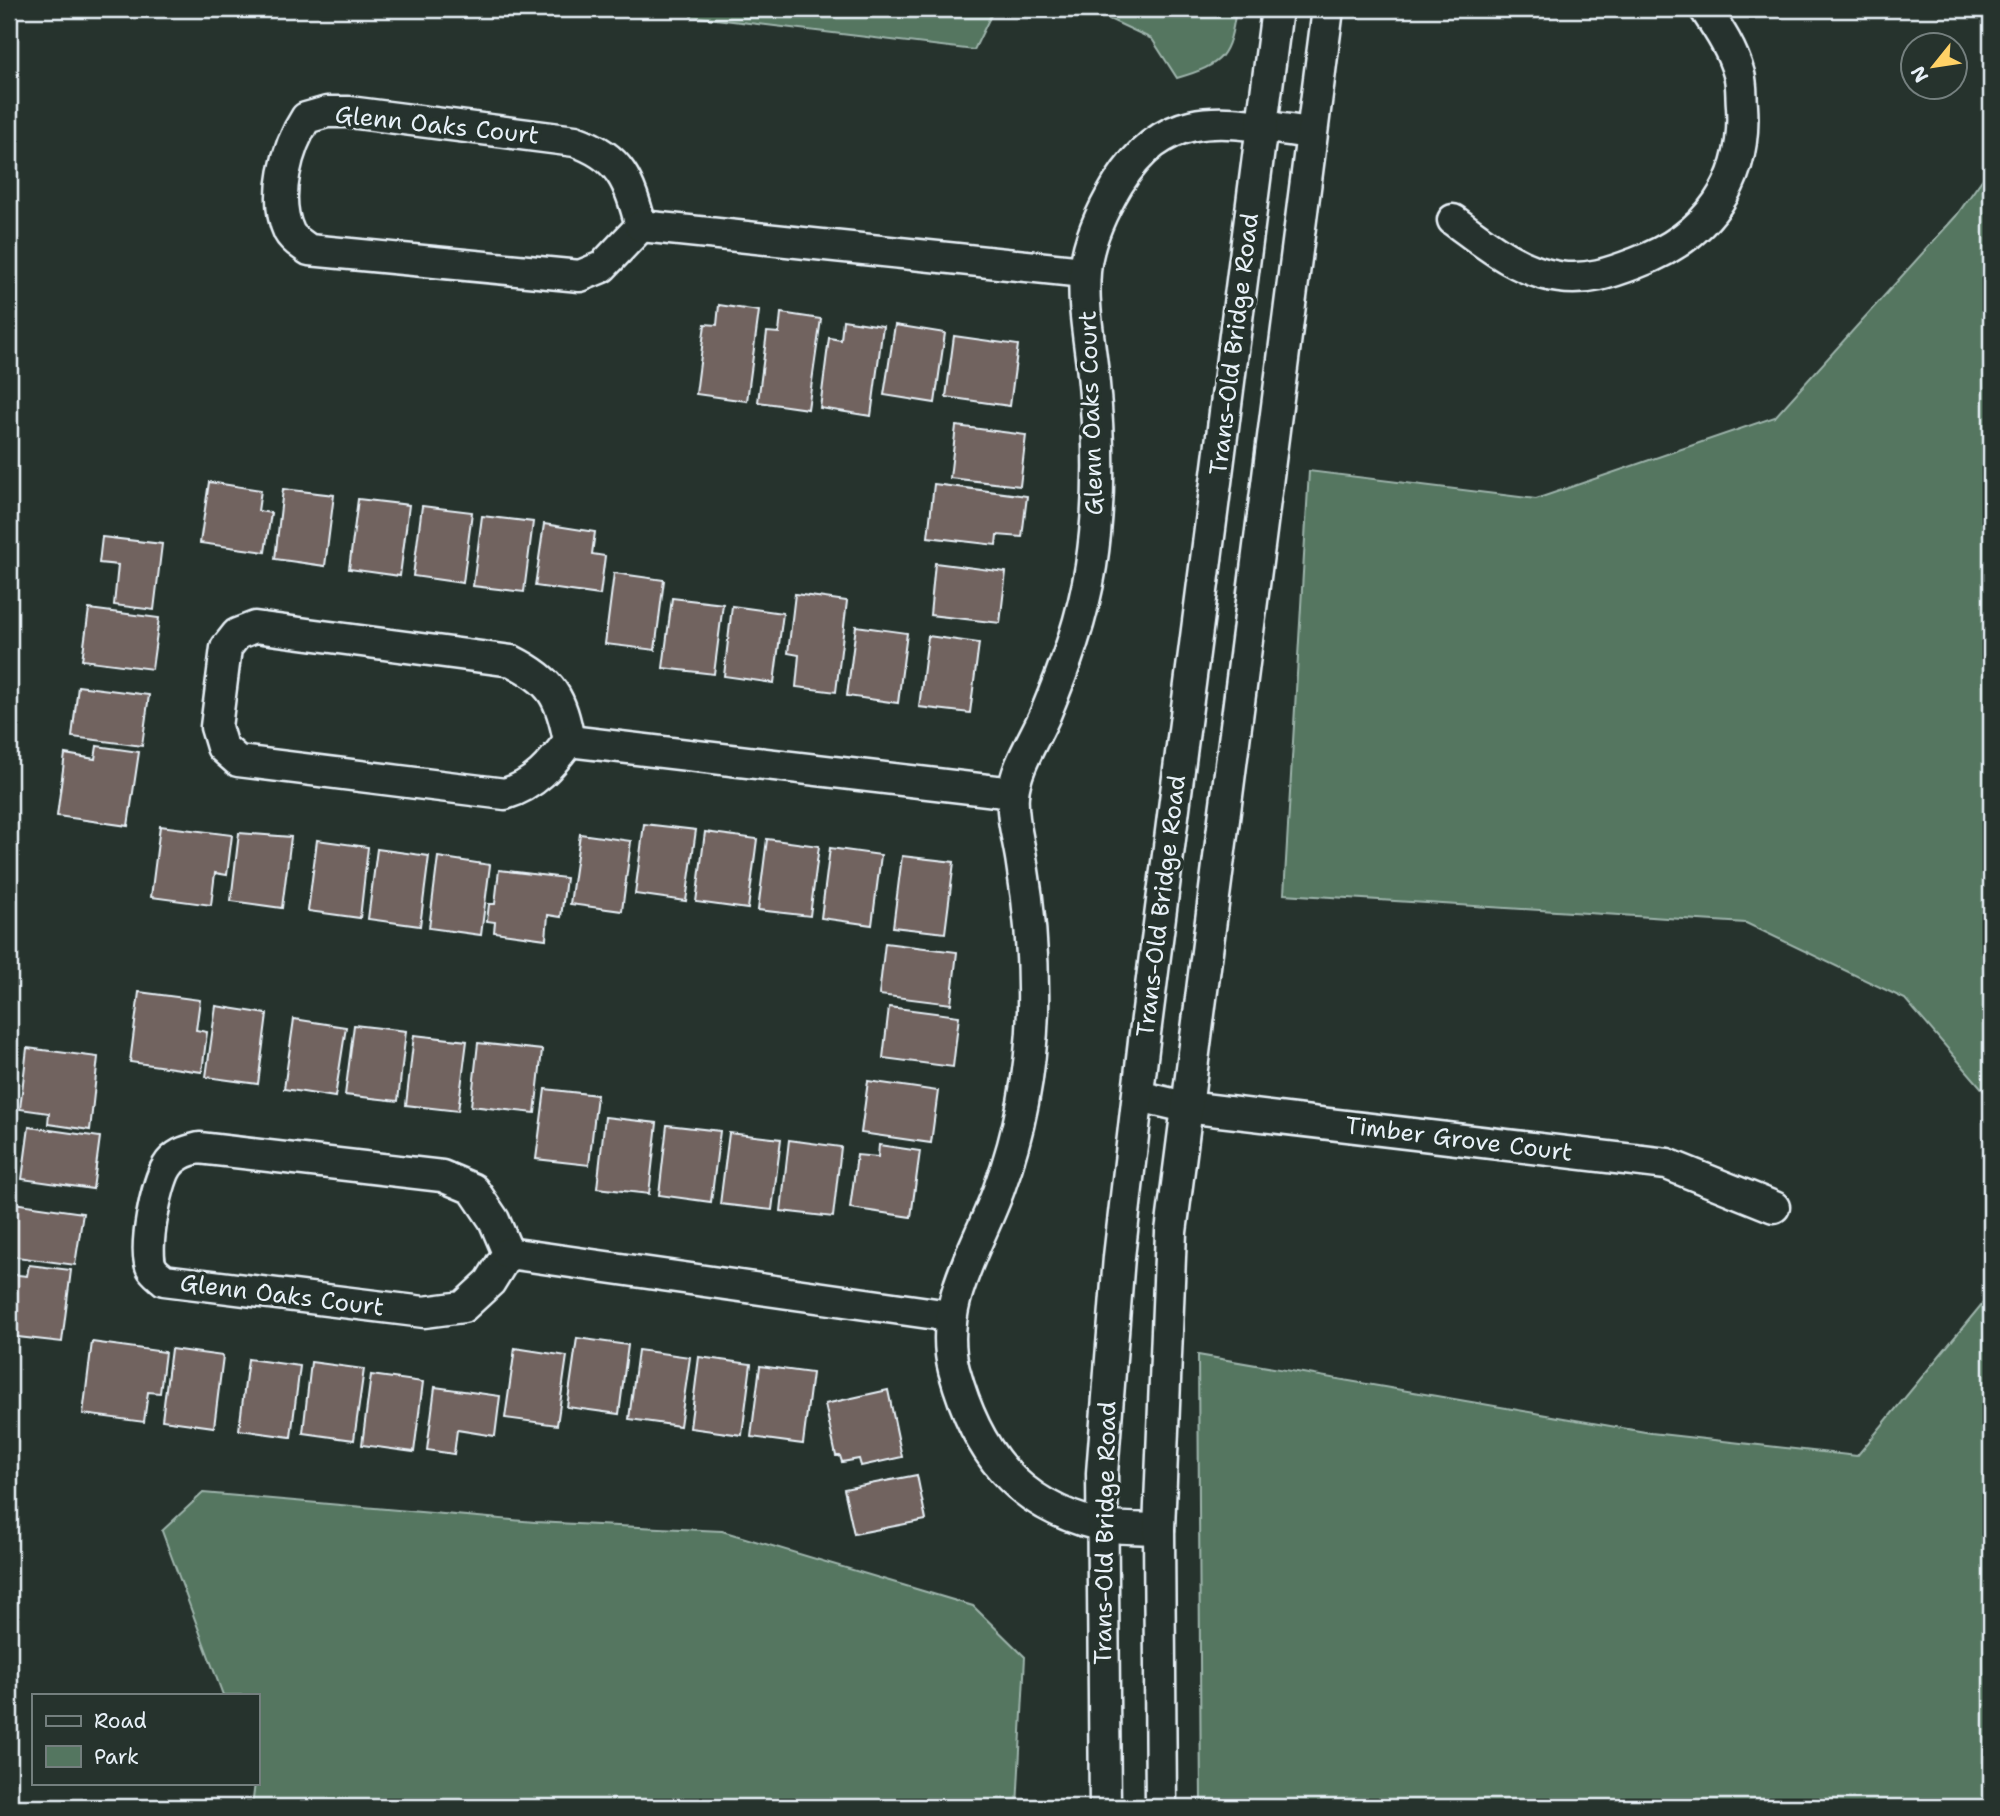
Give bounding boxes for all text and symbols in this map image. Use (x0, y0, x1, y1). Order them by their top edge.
north arrow (1898, 32, 1968, 102)
text: N (1905, 61, 1934, 87)
street label: Glenn Oaks Court (333, 98, 541, 152)
street label: Trans-Old Bridge Road (1202, 211, 1266, 477)
street label: Glenn Oaks Court (1071, 310, 1111, 516)
street label: Trans-Old Bridge Road (1129, 773, 1193, 1039)
street label: Timber Grove Court (1344, 1109, 1574, 1169)
street label: Glenn Oaks Court (178, 1267, 386, 1323)
street label: Trans-Old Bridge Road (1087, 1401, 1123, 1665)
legend (32, 1694, 259, 1784)
text: Road (94, 1707, 147, 1735)
text: Park (94, 1743, 139, 1771)

